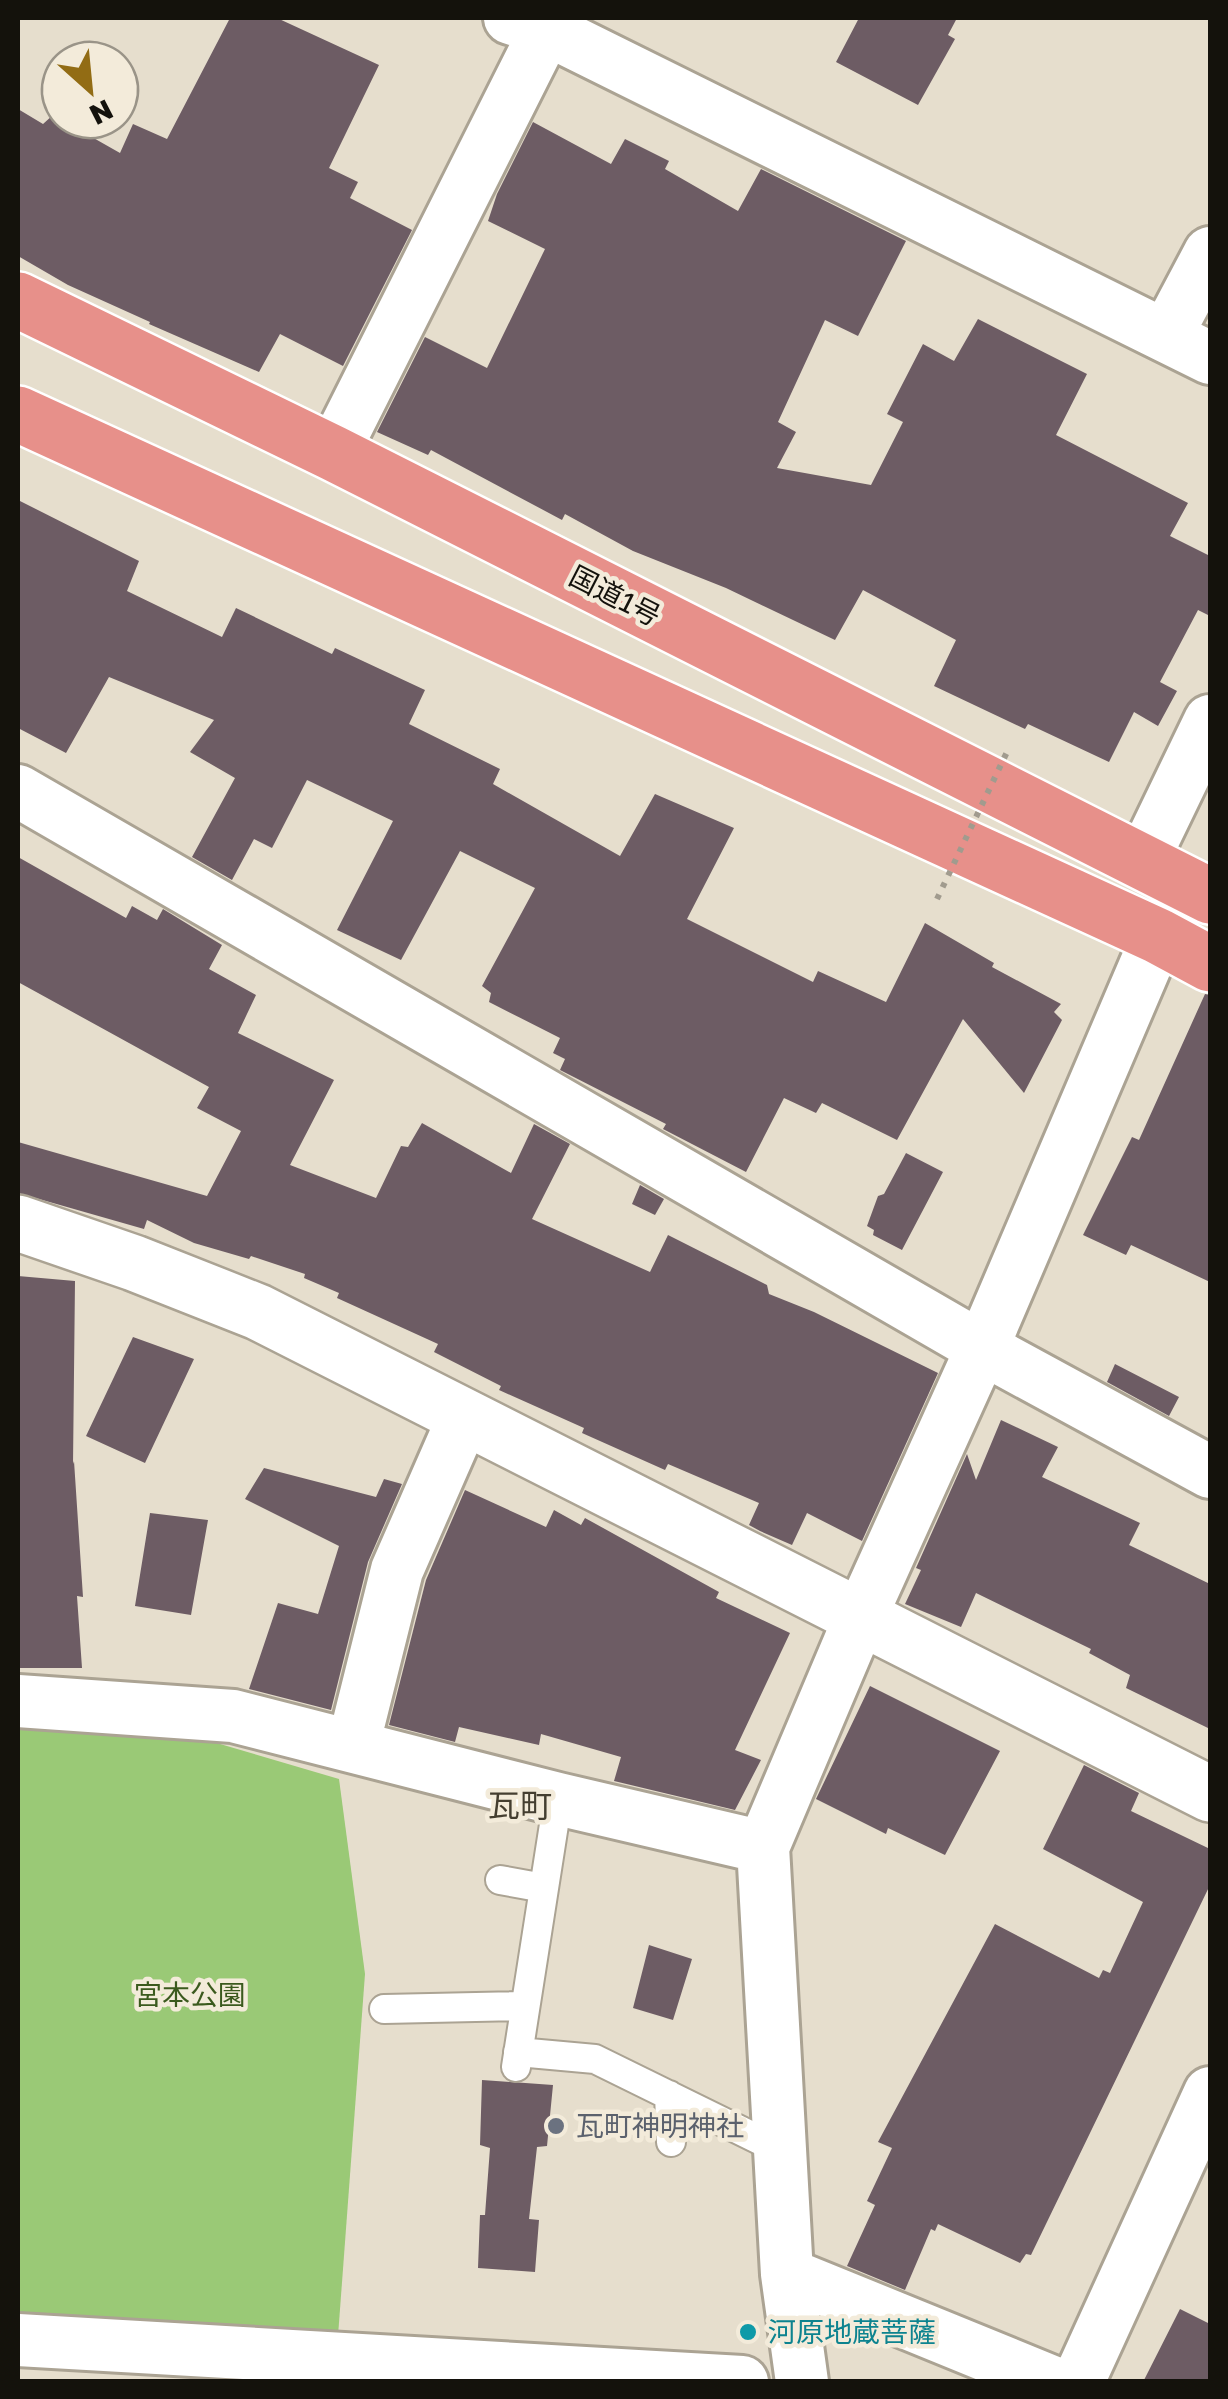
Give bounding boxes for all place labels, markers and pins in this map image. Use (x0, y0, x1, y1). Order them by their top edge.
place label: 瓦町神明神社 (576, 2109, 744, 2142)
marker: 瓦町神明神社 (545, 2115, 567, 2137)
place label: 河原地蔵菩薩 (768, 2315, 936, 2348)
marker: 河原地蔵菩薩 (737, 2321, 759, 2343)

